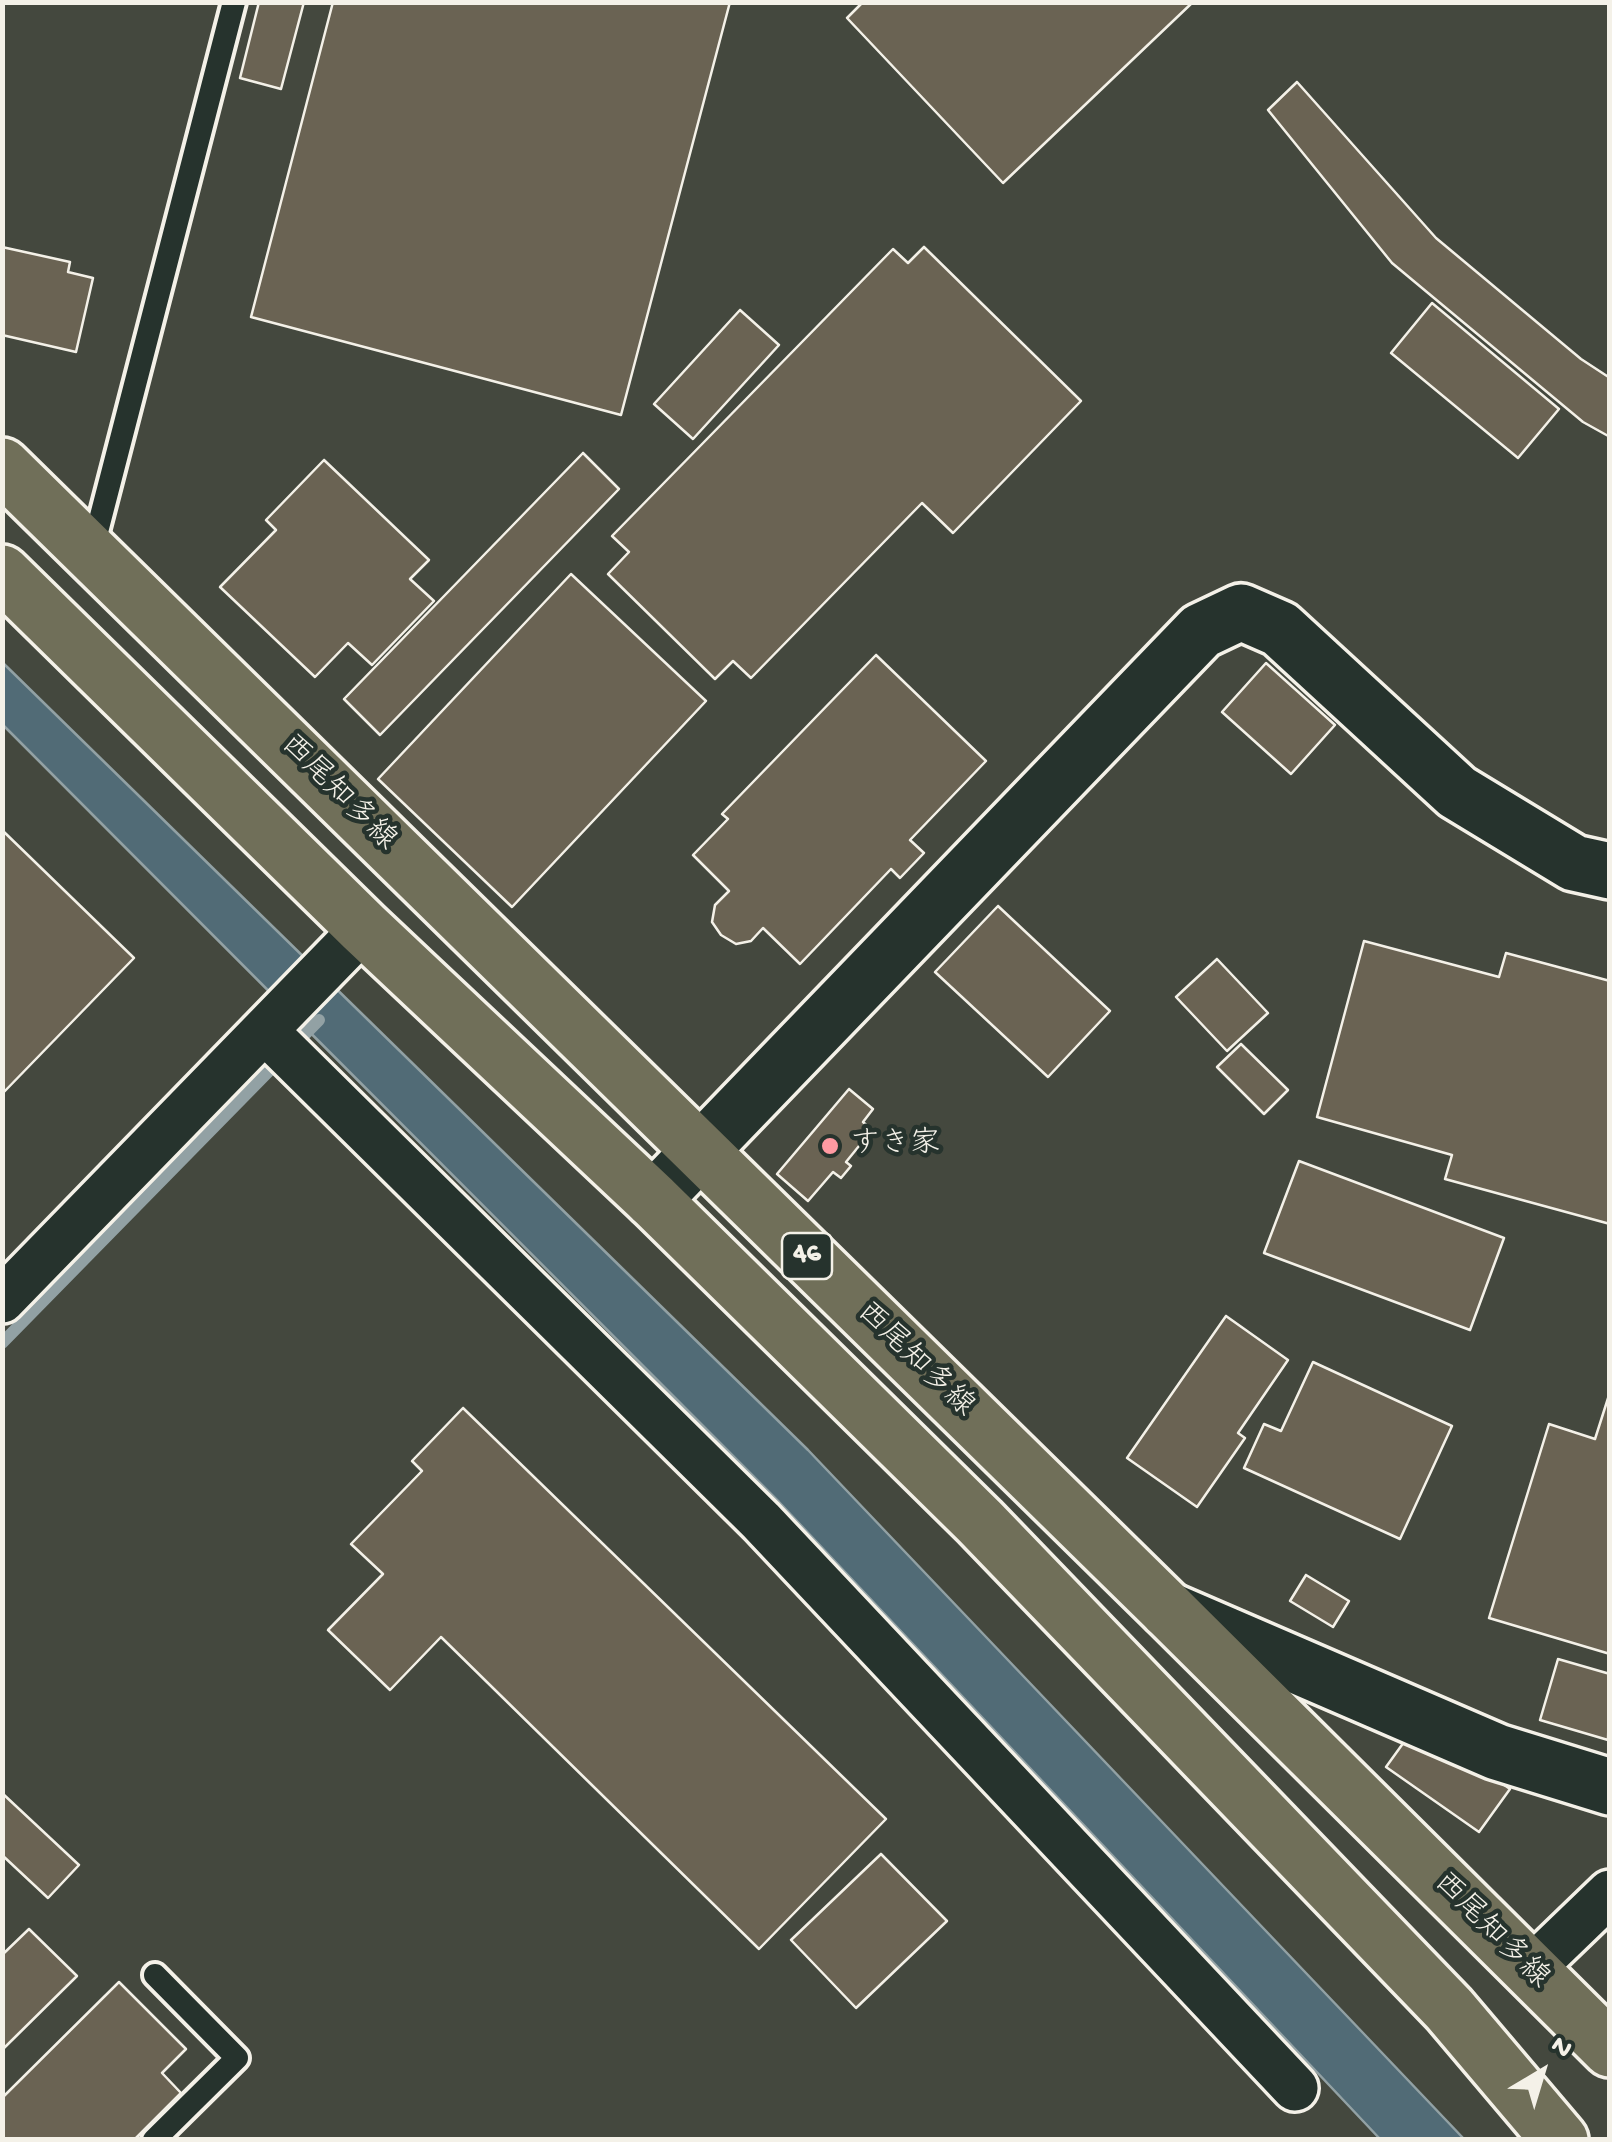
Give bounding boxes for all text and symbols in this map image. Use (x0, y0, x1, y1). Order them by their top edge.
street label: 西尾知多線 (271, 728, 403, 860)
place label: すき家 (850, 1128, 940, 1164)
marker: すき家 (819, 1135, 841, 1157)
road number: 46 (782, 1233, 832, 1279)
street label: 西尾知多線 (848, 1296, 980, 1426)
street label: 西尾知多線 (1424, 1866, 1556, 1998)
north arrow (1492, 2022, 1592, 2122)
text: N (1543, 2029, 1578, 2067)

